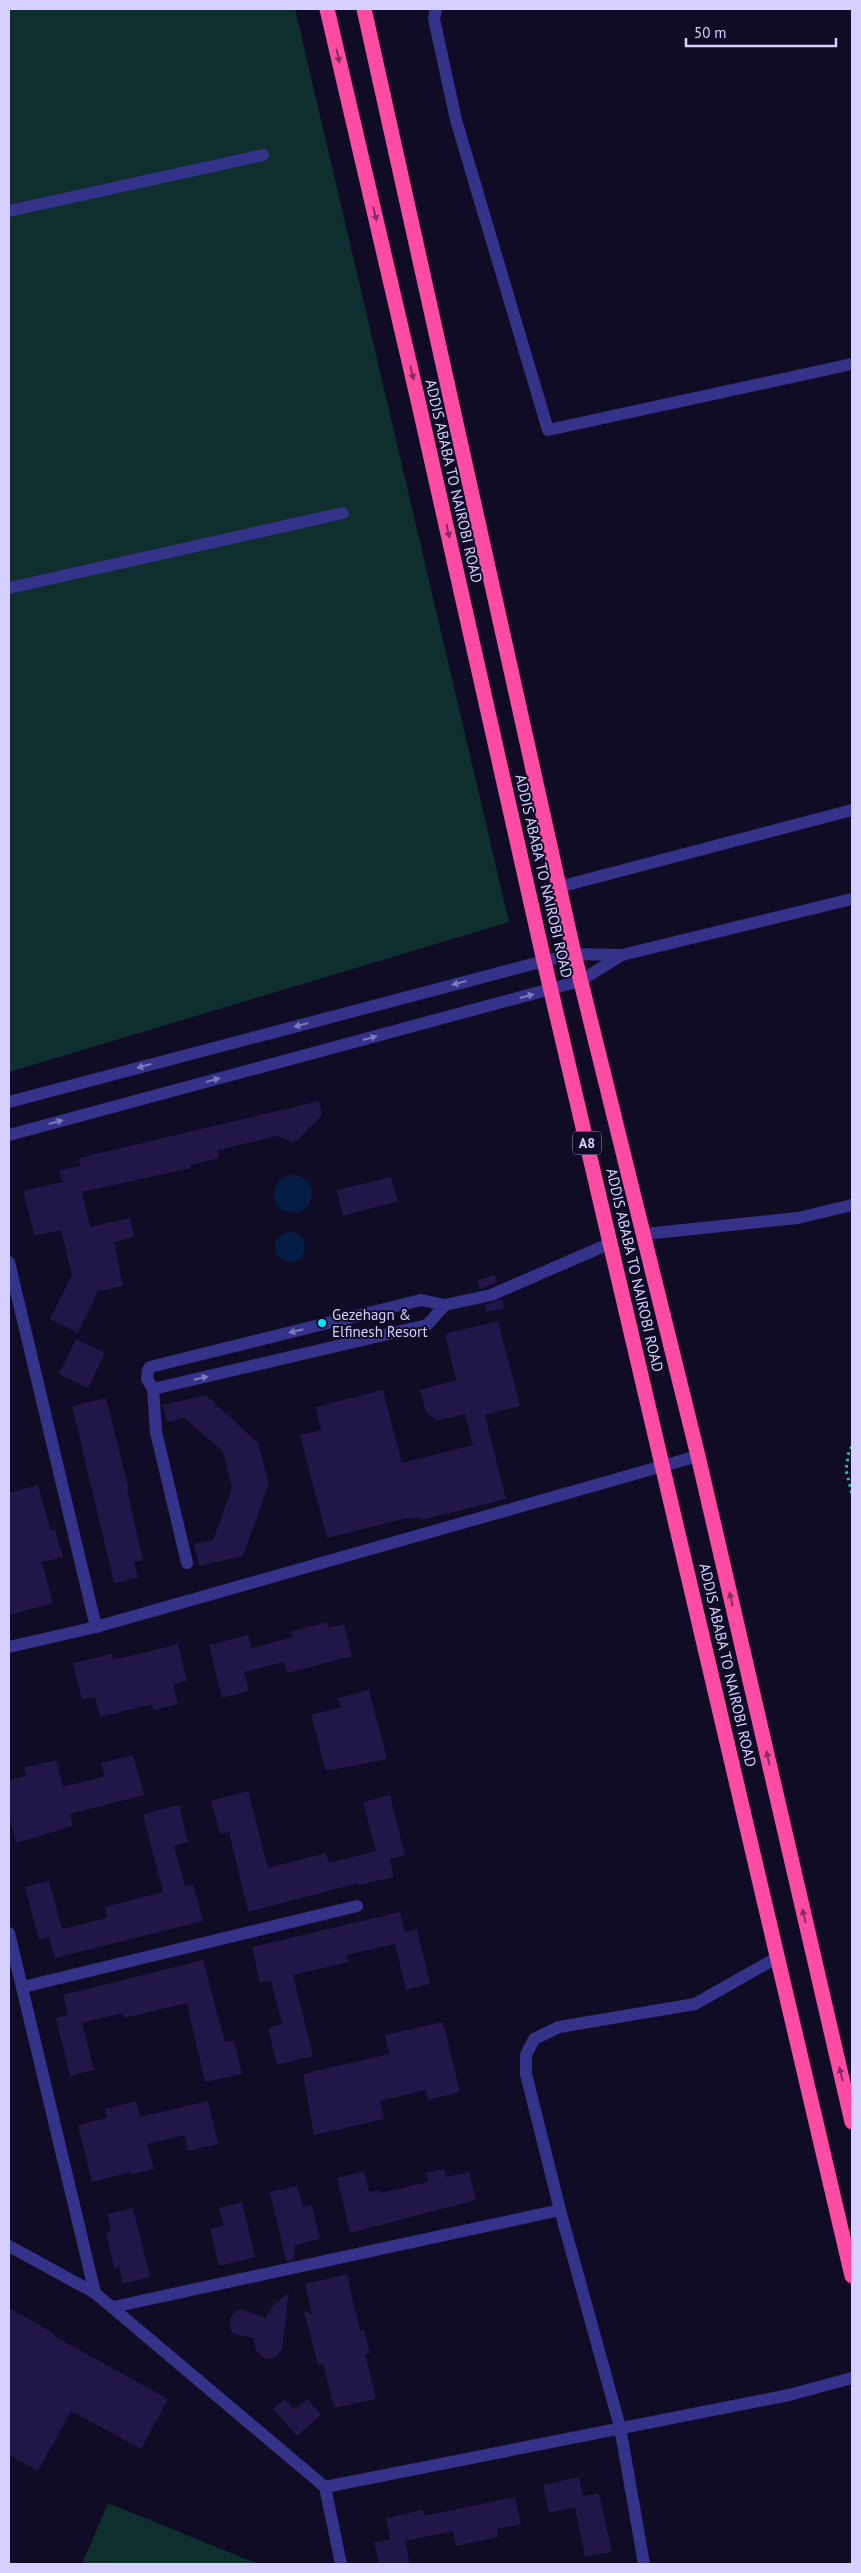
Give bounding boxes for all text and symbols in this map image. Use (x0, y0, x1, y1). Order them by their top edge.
scale bar (686, 15, 836, 47)
text: 50 m (694, 23, 727, 42)
one-way arrow (334, 49, 342, 64)
one-way arrow (371, 207, 379, 222)
one-way arrow (408, 365, 416, 380)
street label: ADDIS ABABA TO NAIROBI ROAD (421, 377, 487, 585)
one-way arrow (444, 524, 452, 539)
street label: ADDIS ABABA TO NAIROBI ROAD (511, 772, 577, 980)
one-way arrow (451, 980, 466, 988)
one-way arrow (519, 991, 534, 999)
one-way arrow (294, 1021, 309, 1029)
one-way arrow (362, 1034, 377, 1042)
one-way arrow (137, 1063, 152, 1071)
one-way arrow (205, 1076, 220, 1084)
one-way arrow (48, 1118, 63, 1126)
road number: A8 (573, 1132, 601, 1154)
street label: ADDIS ABABA TO NAIROBI ROAD (602, 1166, 668, 1374)
place label: Gezehagn & Elfinesh Resort (332, 1305, 428, 1341)
marker: Gezehagn & Elfinesh Resort (316, 1317, 328, 1329)
one-way arrow (288, 1327, 303, 1335)
one-way arrow (193, 1374, 208, 1382)
street label: ADDIS ABABA TO NAIROBI ROAD (695, 1561, 761, 1769)
one-way arrow (727, 1592, 735, 1607)
one-way arrow (763, 1749, 771, 1765)
one-way arrow (800, 1909, 808, 1924)
one-way arrow (837, 2067, 845, 2082)

